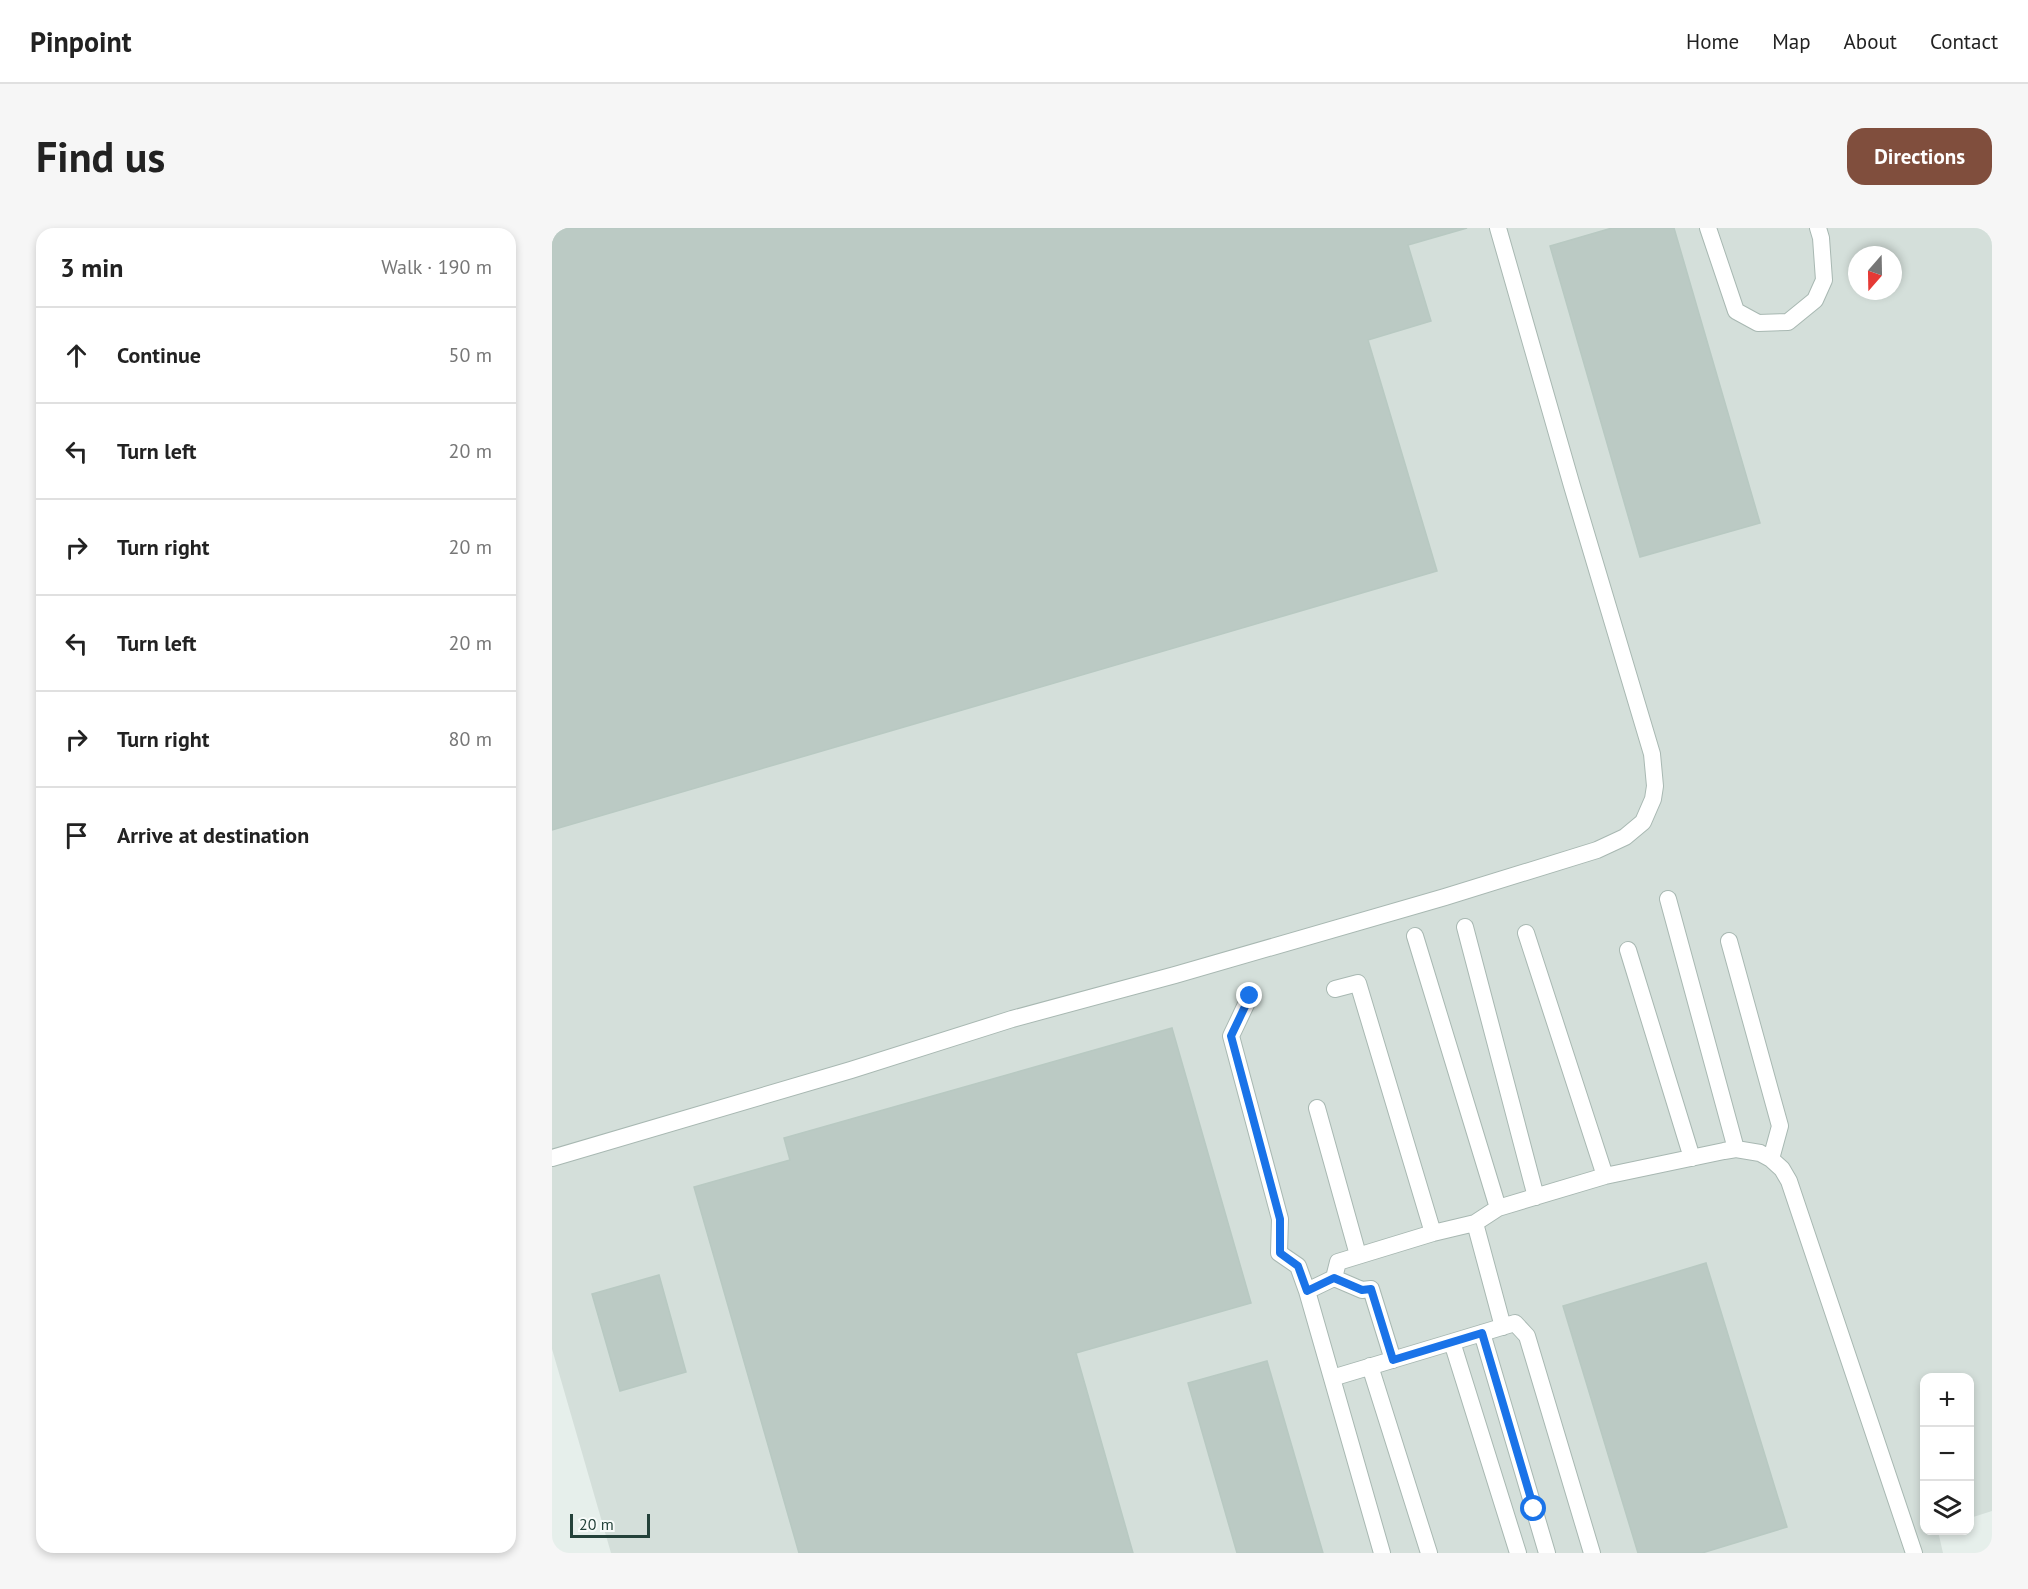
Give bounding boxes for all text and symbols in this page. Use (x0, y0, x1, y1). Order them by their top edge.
text: Pinpoint (30, 23, 132, 60)
text: Home (1686, 28, 1739, 55)
text: Map (1772, 28, 1811, 55)
text: About (1844, 28, 1897, 55)
text: Contact (1930, 28, 1998, 55)
button: Directions (1847, 128, 1992, 185)
text: Find us (36, 129, 165, 184)
north arrow (1848, 246, 1902, 300)
text: 3 min (60, 251, 123, 284)
text: Walk · 190 m (381, 254, 492, 280)
icon: ahead (60, 339, 93, 372)
text: Continue (117, 341, 201, 369)
text: 50 m (449, 342, 492, 368)
icon: left (60, 435, 93, 468)
text: Turn left (117, 437, 197, 465)
text: 20 m (449, 438, 492, 464)
icon: right (60, 531, 93, 564)
text: Turn right (117, 533, 209, 561)
text: 20 m (449, 534, 492, 560)
icon: left (60, 627, 93, 660)
text: Turn left (117, 629, 197, 657)
text: 20 m (449, 630, 492, 656)
icon: right (60, 723, 93, 756)
text: Turn right (117, 725, 209, 753)
text: 80 m (449, 726, 492, 752)
icon: arrive (60, 819, 93, 852)
text: Arrive at destination (117, 821, 309, 849)
route end (1236, 982, 1262, 1008)
map controls (1920, 1373, 1974, 1535)
button: + (1920, 1373, 1974, 1427)
button: − (1920, 1427, 1974, 1481)
button: layers (1920, 1481, 1974, 1535)
route start (1520, 1495, 1546, 1521)
scale bar (570, 1511, 650, 1538)
text: 20 m (579, 1514, 614, 1534)

